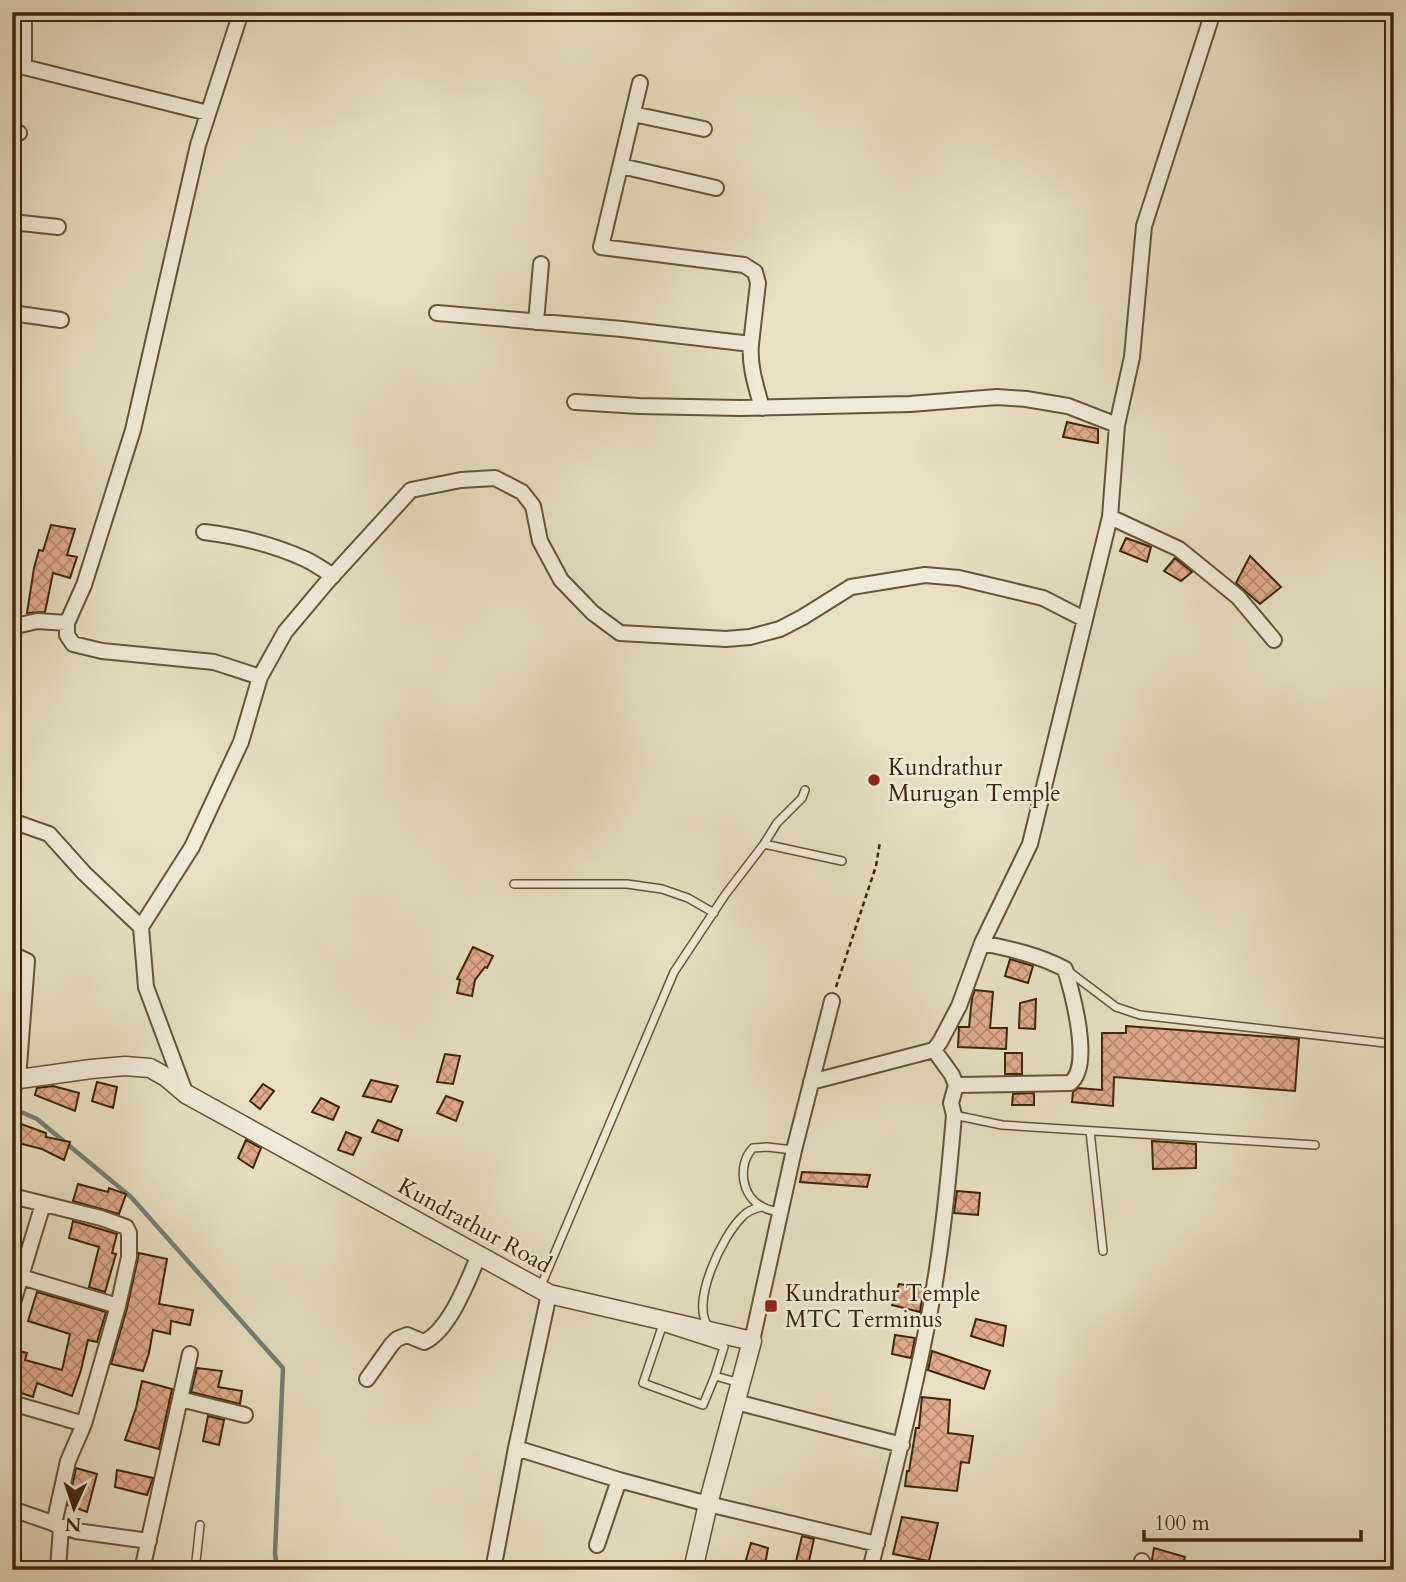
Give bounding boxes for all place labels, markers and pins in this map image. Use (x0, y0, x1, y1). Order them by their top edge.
place label: Kundrathur Murugan Temple (888, 752, 1061, 809)
marker: Kundrathur Murugan Temple (866, 772, 882, 788)
place label: Kundrathur Temple MTC Terminus (785, 1278, 981, 1335)
marker: Kundrathur Temple MTC Terminus (763, 1298, 779, 1314)

